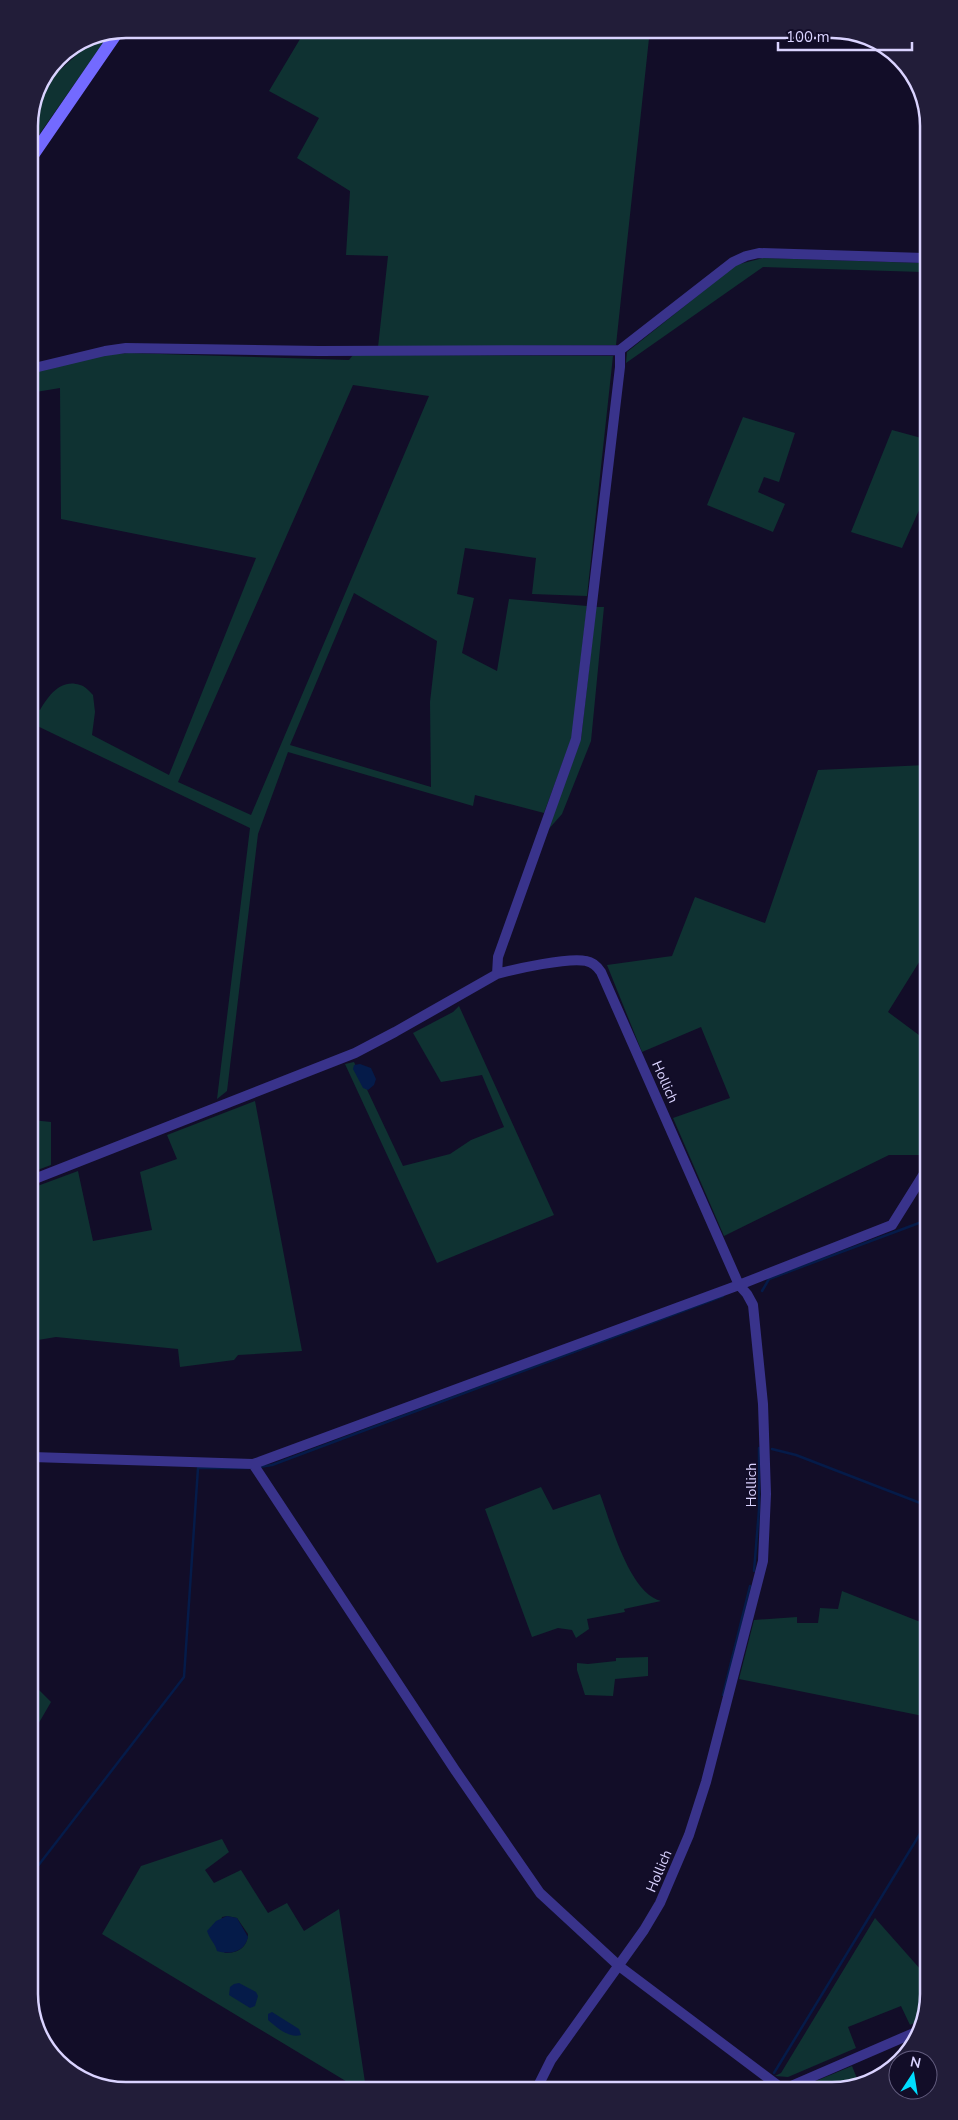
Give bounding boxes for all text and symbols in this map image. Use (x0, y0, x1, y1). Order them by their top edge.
scale bar (778, 20, 912, 52)
text: 100 m (786, 27, 830, 47)
street label: Hollich (647, 1058, 683, 1106)
street label: Hollich (742, 1463, 761, 1507)
street label: Hollich (642, 1847, 676, 1895)
north arrow (888, 2050, 938, 2100)
text: N (908, 2052, 923, 2073)

